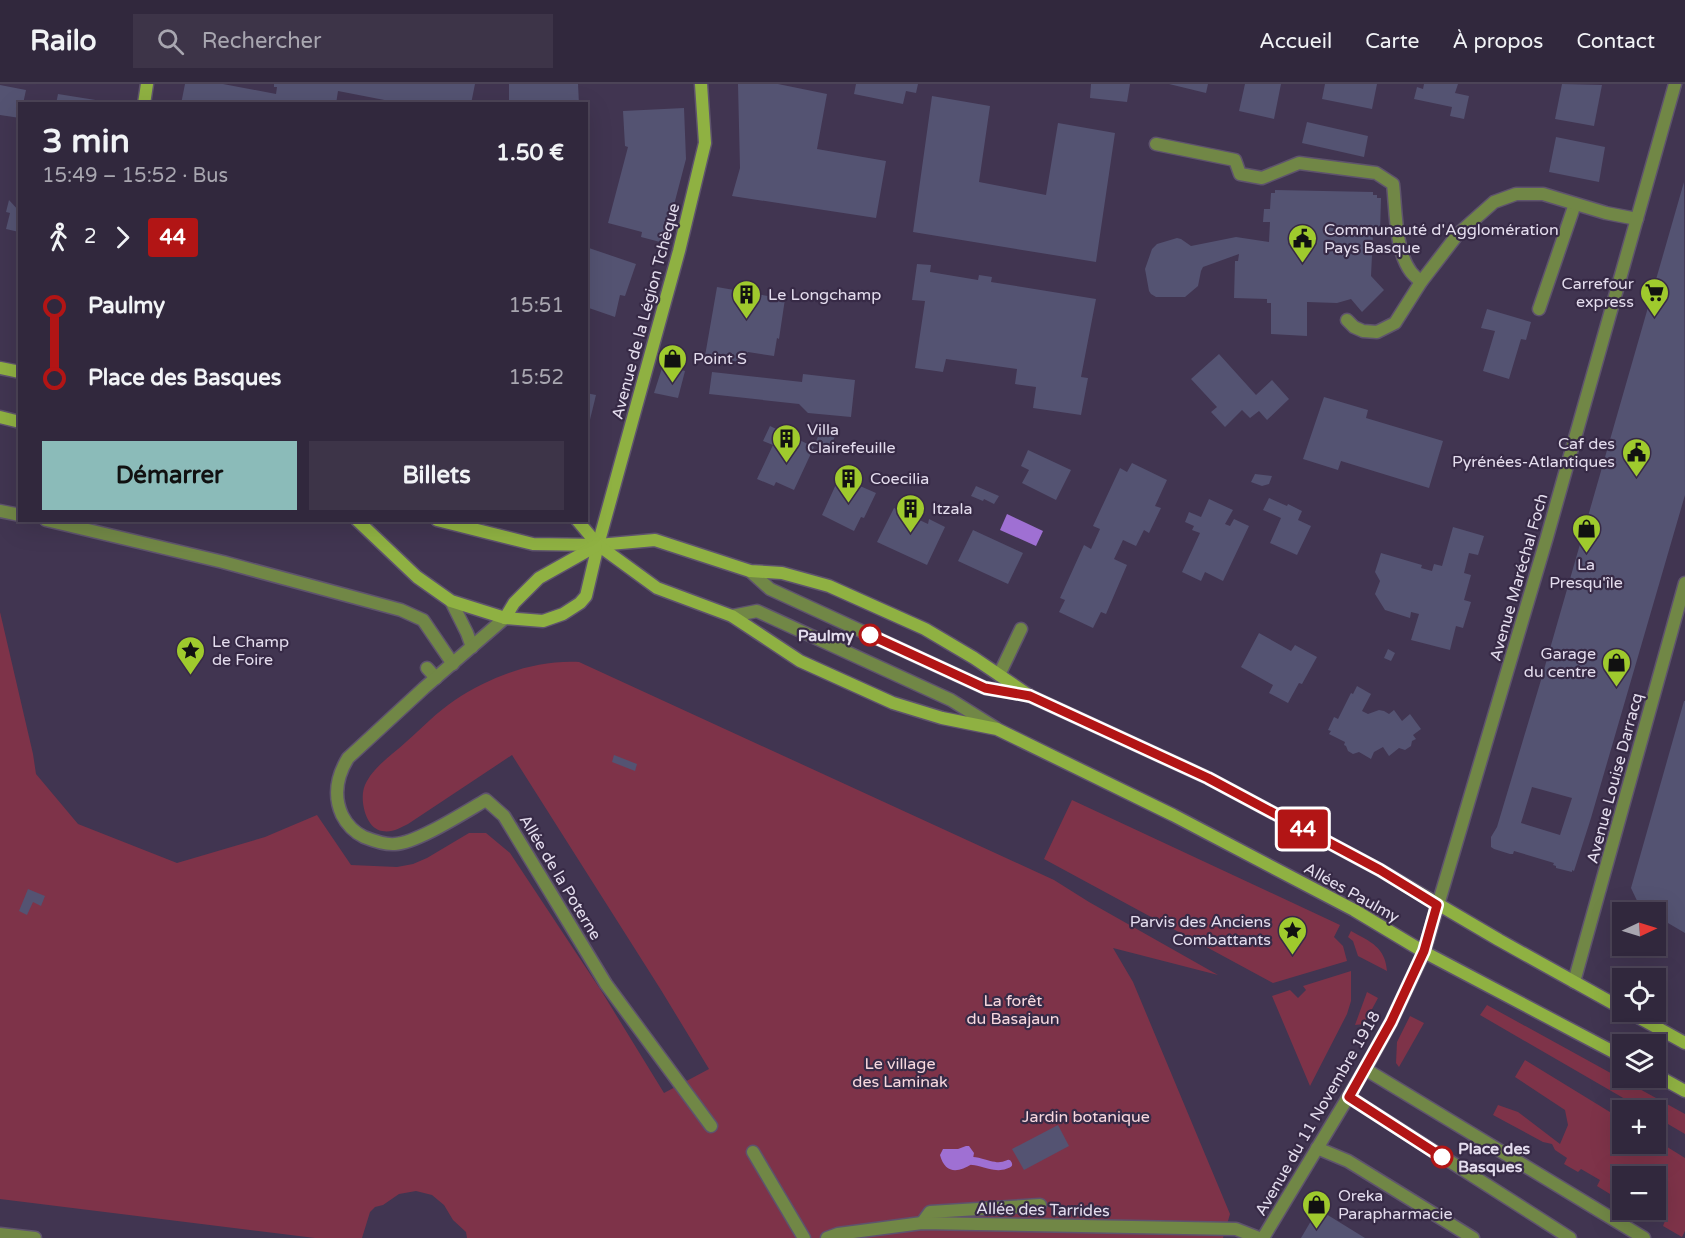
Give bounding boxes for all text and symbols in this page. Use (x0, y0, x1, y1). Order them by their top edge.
search box (133, 14, 553, 68)
text: Railo (30, 24, 97, 58)
icon: search (154, 25, 187, 58)
text: Rechercher (202, 28, 321, 54)
text: Accueil (1259, 29, 1332, 54)
text: Carte (1365, 29, 1419, 54)
text: À propos (1452, 29, 1543, 54)
text: Contact (1576, 29, 1655, 54)
text: 3 min (42, 122, 130, 161)
text: 1.50 € (496, 140, 564, 166)
text: 15:49 – 15:52 · Bus (42, 164, 228, 188)
street label: Avenue de la Légion Tchèque (607, 201, 684, 421)
place label: Communauté d'Agglomération Pays Basque (1324, 220, 1559, 258)
icon: walk (42, 221, 75, 254)
icon: forward (106, 221, 139, 254)
public building icon: Communauté d'Agglomération Pays Basque (1287, 222, 1319, 264)
text: 2 (84, 225, 97, 249)
text: 44 (160, 225, 186, 250)
place label: Carrefour express (1562, 274, 1635, 312)
supermarket icon: Carrefour express (1639, 276, 1671, 318)
building icon: Le Longchamp (731, 278, 763, 320)
place label: Le Longchamp (768, 285, 881, 305)
text: Paulmy (88, 293, 165, 319)
text: 15:51 (509, 294, 564, 318)
shop icon: Point S (656, 342, 688, 384)
place label: Point S (693, 349, 747, 369)
text: Place des Basques (88, 365, 281, 391)
text: 15:52 (509, 366, 564, 390)
place label: Villa Clairefeuille (807, 420, 895, 458)
building icon: Villa Clairefeuille (770, 422, 802, 464)
place label: Caf des Pyrénées-Atlantiques (1452, 434, 1615, 472)
public building icon: Caf des Pyrénées-Atlantiques (1620, 436, 1652, 478)
button: Démarrer (42, 441, 297, 510)
button: Billets (309, 441, 564, 510)
building icon: Coecilia (833, 462, 865, 504)
place label: Coecilia (870, 469, 929, 489)
street label: Avenue Maréchal Foch (1485, 491, 1552, 663)
building icon: Itzala (895, 492, 927, 534)
place label: Itzala (932, 499, 972, 519)
shop icon: La Presqu'île (1570, 512, 1602, 554)
place label: La Presqu'île (1549, 555, 1623, 593)
marker: Paulmy (859, 624, 881, 646)
place label: Paulmy (798, 626, 854, 646)
place label: Le Champ de Foire (212, 632, 289, 670)
place icon: Le Champ de Foire (175, 634, 207, 676)
place label: Garage du centre (1524, 644, 1596, 682)
shop icon: Garage du centre (1601, 646, 1633, 688)
street label: Avenue Louise Darracq (1583, 691, 1647, 866)
line badge: 44 (1276, 810, 1330, 848)
street label: Allée de la Poterne (515, 811, 605, 944)
text: 44 (1290, 817, 1316, 842)
street label: Allées Paulmy (1300, 858, 1403, 927)
north arrow (1612, 902, 1666, 956)
map controls (1612, 902, 1666, 1220)
place label: Parvis des Anciens Combattants (1130, 912, 1271, 950)
place icon: Parvis des Anciens Combattants (1276, 914, 1308, 956)
button: locate (1612, 968, 1666, 1022)
park label: La forêt du Basajaun (966, 991, 1060, 1029)
street label: Avenue du 11 Novembre 1918 (1251, 1007, 1385, 1220)
button: layers (1612, 1034, 1666, 1088)
park label: Le village des Laminak (852, 1054, 948, 1092)
button: + (1612, 1100, 1666, 1154)
park label: Jardin botanique (1022, 1107, 1150, 1127)
place label: Place des Basques (1458, 1139, 1530, 1177)
marker: Place des Basques (1431, 1146, 1453, 1168)
button: − (1612, 1166, 1666, 1220)
place label: Oreka Parapharmacie (1338, 1186, 1453, 1224)
shop icon: Oreka Parapharmacie (1301, 1188, 1333, 1230)
street label: Allée des Tarrides (976, 1199, 1110, 1221)

